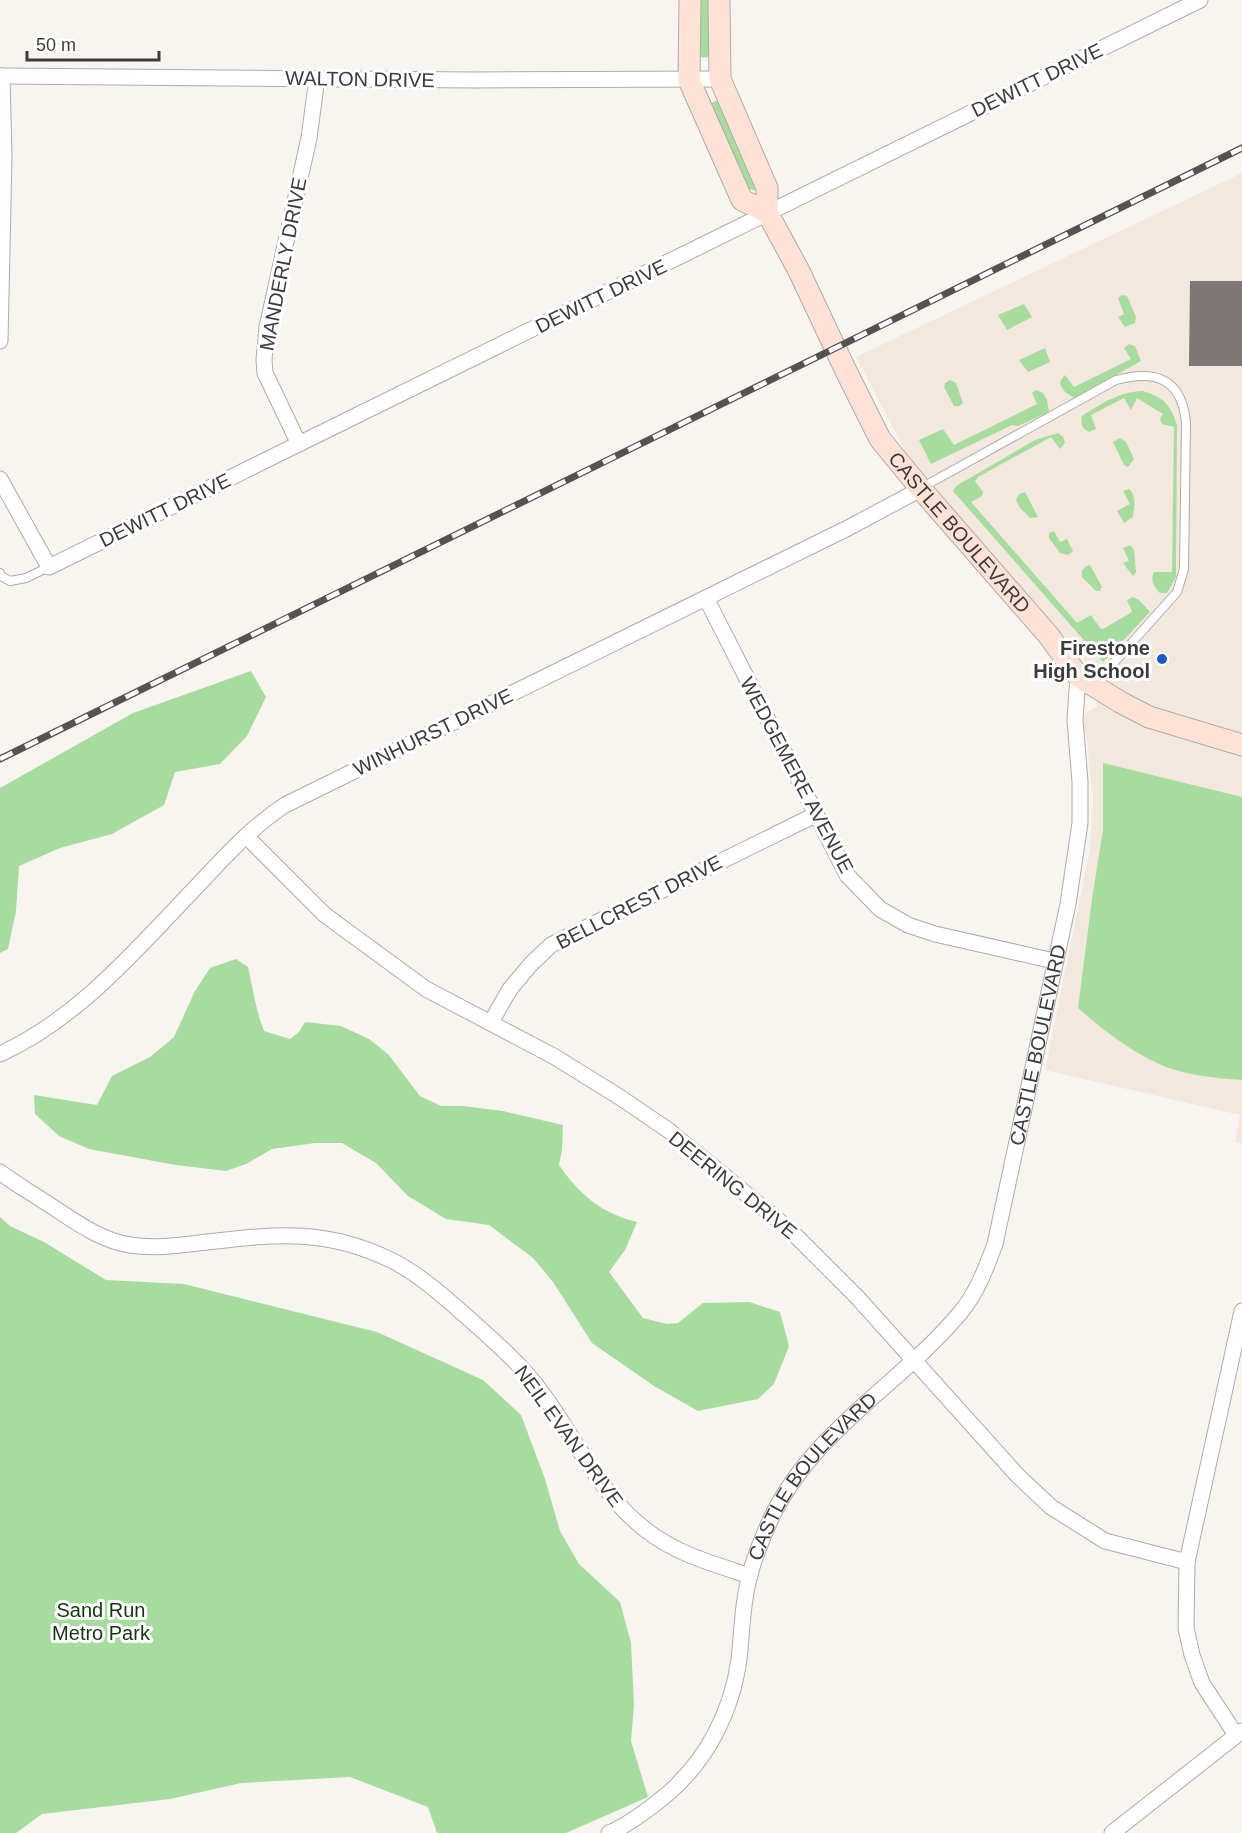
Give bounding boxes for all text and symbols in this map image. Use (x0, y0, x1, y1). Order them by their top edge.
scale bar (27, 24, 159, 62)
text: 50 m (36, 35, 76, 55)
street label: DEWITT DRIVE (968, 39, 1106, 121)
street label: WALTON DRIVE (285, 67, 435, 91)
street label: MANDERLY DRIVE (255, 176, 311, 352)
street label: DEWITT DRIVE (532, 255, 670, 337)
street label: CASTLE BOULEVARD (884, 447, 1035, 617)
street label: DEWITT DRIVE (96, 469, 234, 551)
place label: Firestone High School (1033, 637, 1150, 682)
marker: Firestone High School (1155, 652, 1169, 666)
street label: WEDGEMERE AVENUE (736, 673, 858, 877)
street label: WINHURST DRIVE (350, 684, 516, 780)
street label: BELLCREST DRIVE (552, 851, 726, 953)
street label: CASTLE BOULEVARD (1005, 942, 1070, 1148)
street label: DEERING DRIVE (665, 1127, 801, 1243)
street label: NEIL EVAN DRIVE (510, 1361, 628, 1511)
street label: CASTLE BOULEVARD (744, 1388, 881, 1563)
park label: Sand Run Metro Park (52, 1599, 151, 1644)

